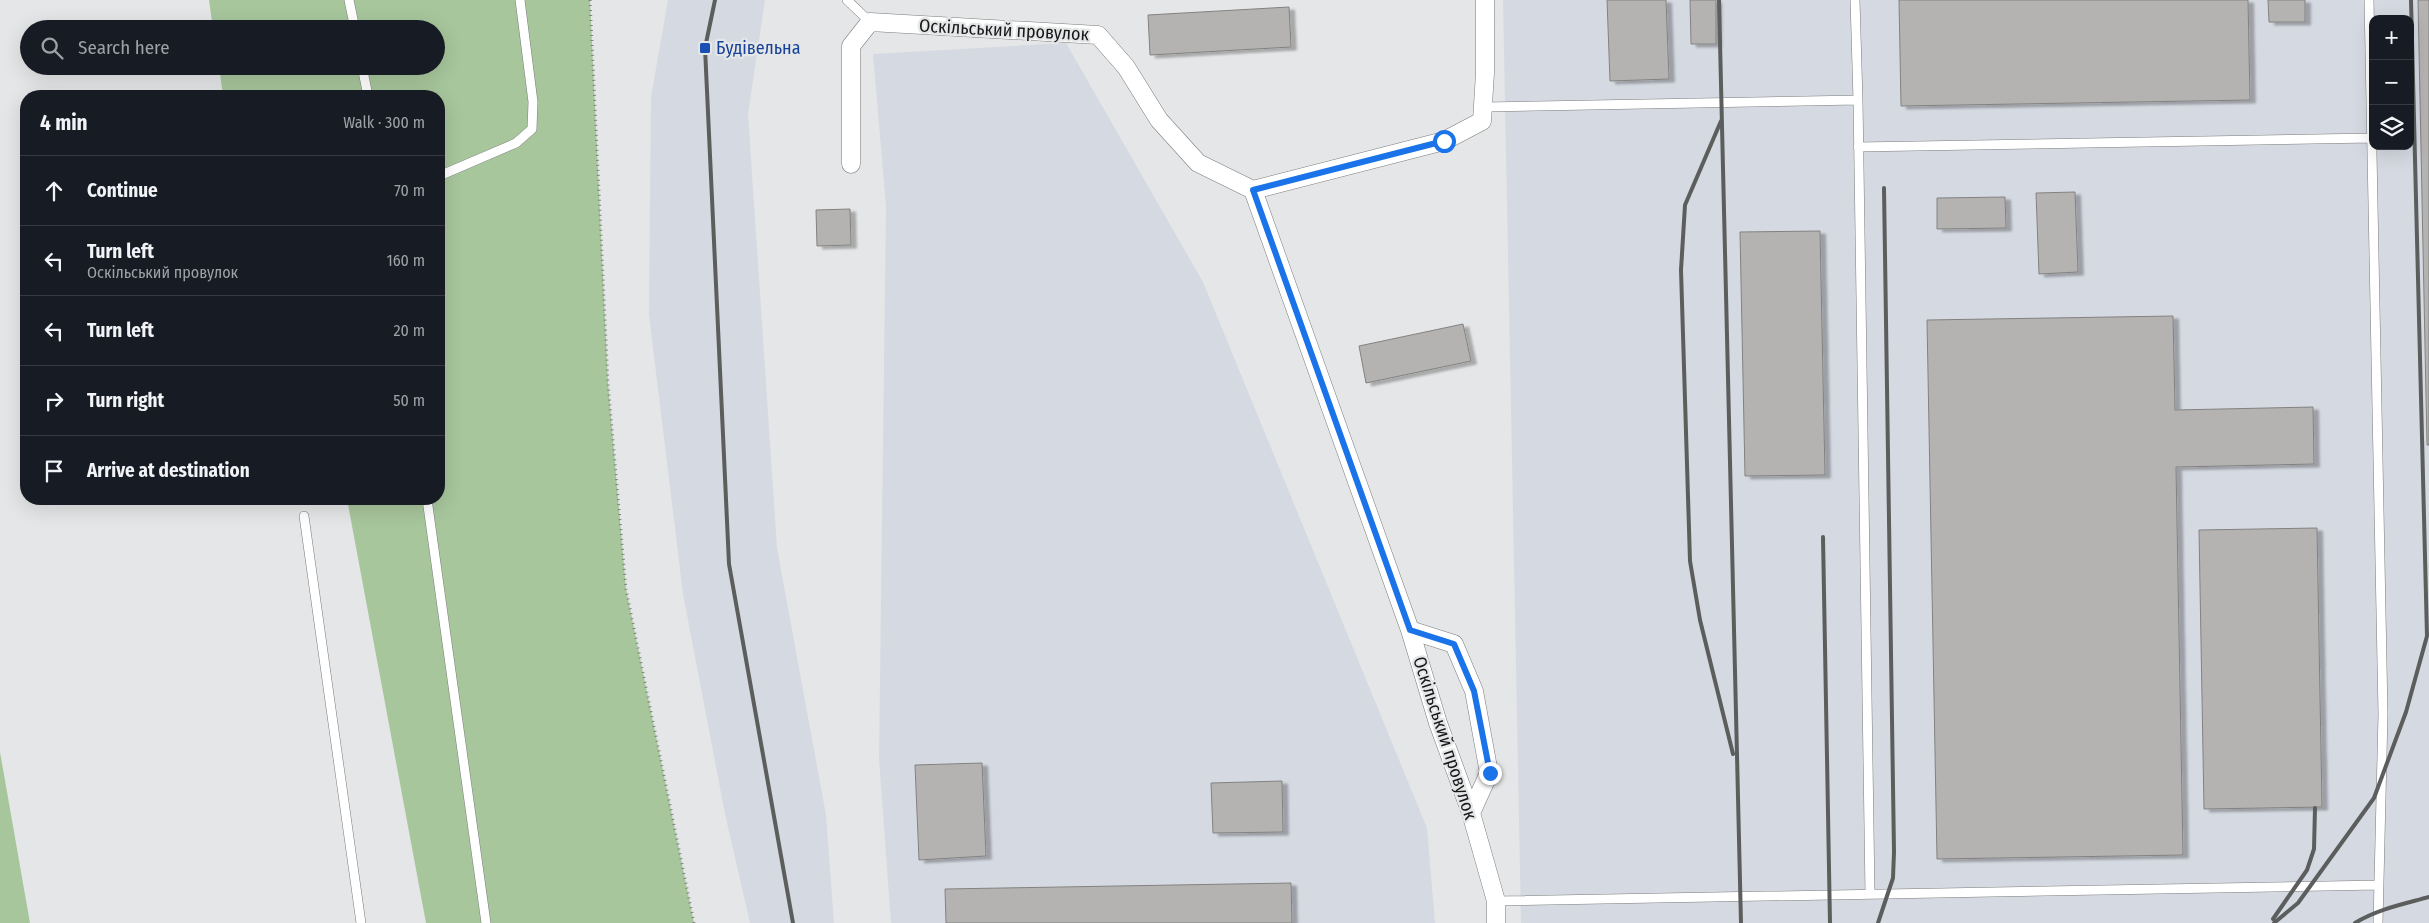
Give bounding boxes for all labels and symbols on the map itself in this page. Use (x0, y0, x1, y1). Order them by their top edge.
street label: Оскільський провулок (919, 15, 1090, 45)
place label: Будівельна (716, 37, 801, 59)
marker: Будівельна (698, 41, 712, 55)
route start (1433, 130, 1456, 153)
street label: Оскільський провулок (1408, 654, 1482, 823)
route end (1479, 762, 1502, 785)

